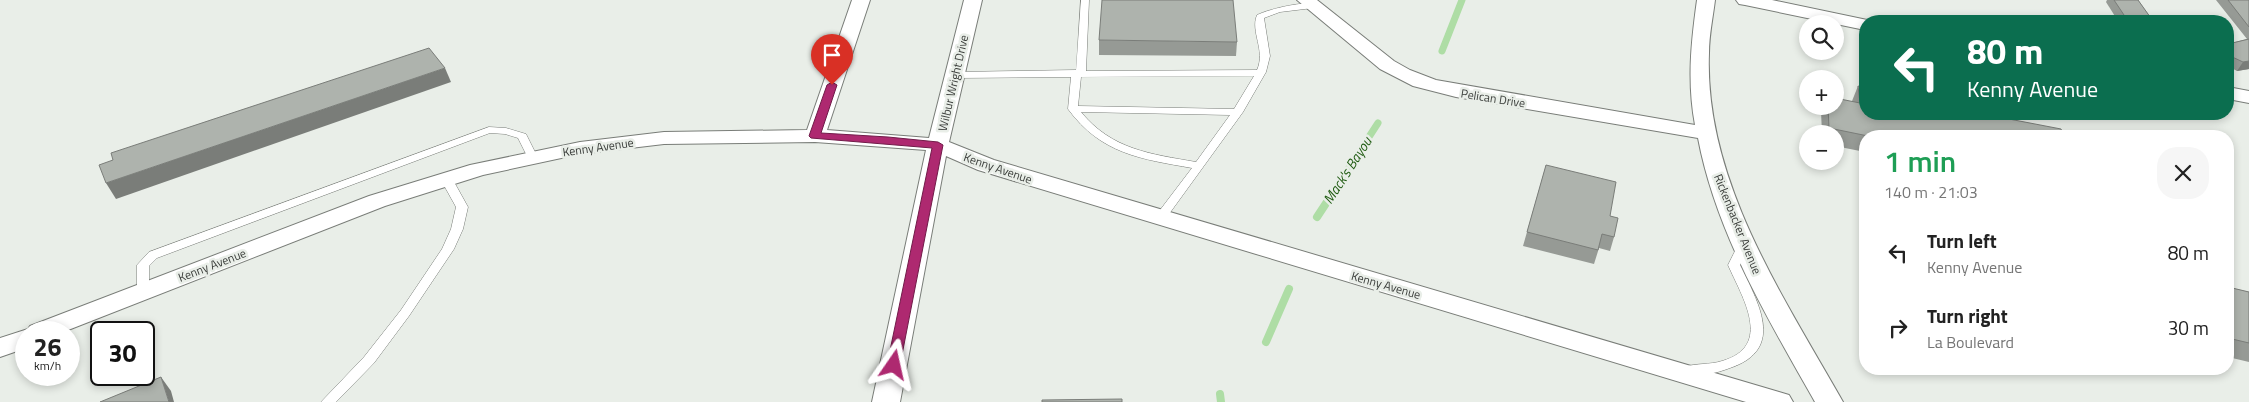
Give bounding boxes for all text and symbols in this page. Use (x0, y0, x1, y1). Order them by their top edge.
map controls (1799, 15, 1844, 170)
button: search (1799, 15, 1844, 60)
text: 80 m (1967, 24, 2043, 78)
street label: Wilbur Wright Drive (933, 33, 973, 133)
pin (811, 34, 853, 85)
icon: left (1884, 35, 1949, 100)
icon: arrive (818, 41, 846, 69)
button: + (1799, 70, 1844, 115)
text: Kenny Avenue (1967, 72, 2098, 106)
street label: Pelican Drive (1459, 84, 1527, 112)
button: − (1799, 125, 1844, 170)
water label: Mack's Bayou (1317, 131, 1377, 208)
street label: Kenny Avenue (561, 133, 635, 161)
text: 1 min (1884, 138, 1956, 184)
street label: Kenny Avenue (961, 147, 1035, 189)
button: close (2157, 147, 2209, 199)
street label: Rickenbacker Avenue (1709, 171, 1767, 277)
text: 140 m · 21:03 (1884, 180, 1978, 204)
text: Turn left (1927, 226, 1997, 255)
text: 80 m (2168, 238, 2209, 267)
icon: left (1884, 239, 1912, 267)
street label: Kenny Avenue (175, 243, 249, 287)
text: Kenny Avenue (1927, 255, 2022, 279)
street label: Kenny Avenue (1349, 266, 1423, 304)
text: Turn right (1927, 301, 2008, 330)
text: 30 m (2168, 313, 2209, 342)
icon: right (1884, 314, 1912, 342)
speed limit sign: 30 (90, 321, 155, 386)
text: 26 (33, 328, 62, 366)
text: La Boulevard (1927, 330, 2014, 354)
position arrow (867, 338, 919, 390)
text: km/h (34, 356, 61, 375)

